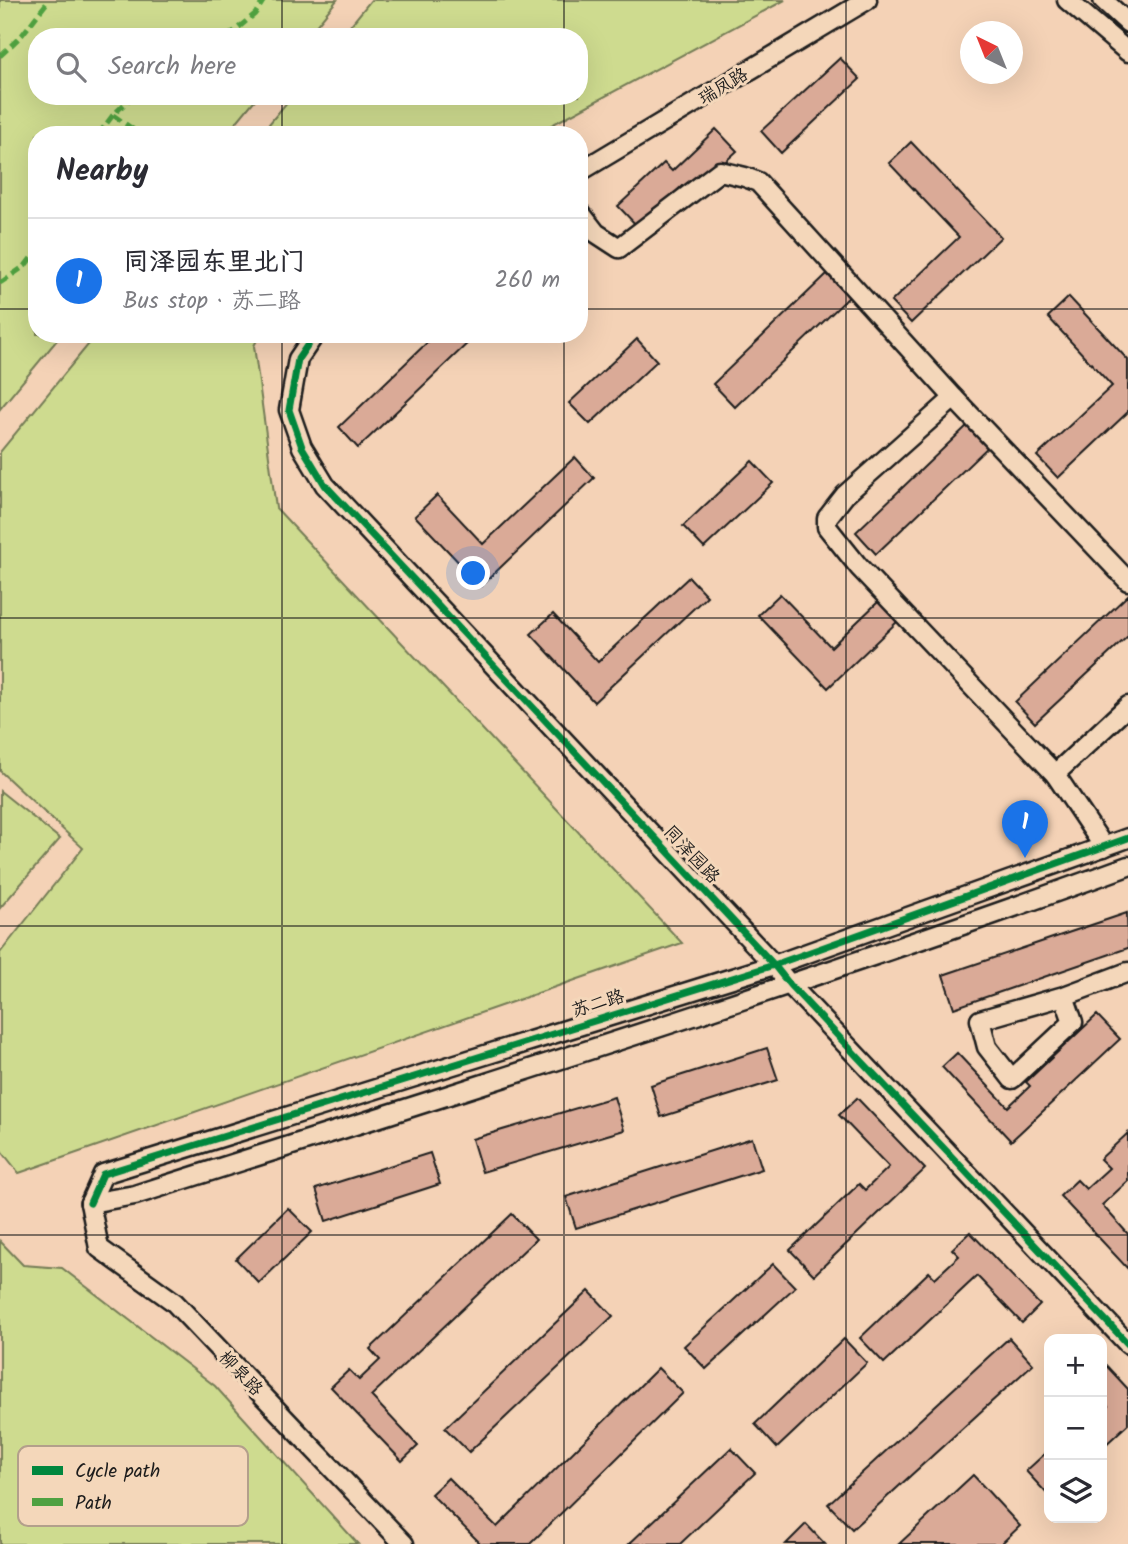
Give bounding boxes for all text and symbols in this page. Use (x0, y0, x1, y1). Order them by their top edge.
north arrow (960, 21, 1023, 84)
search box (28, 28, 588, 105)
text: Search here (108, 46, 236, 88)
icon: search (52, 48, 90, 86)
street label: 瑞凤路 (693, 61, 754, 114)
text: Nearby (56, 148, 148, 196)
text: 同泽园东里北门 (123, 242, 305, 284)
text: 1 (76, 263, 82, 299)
text: 260 m (495, 263, 560, 299)
text: Bus stop · 苏二路 (123, 284, 301, 320)
your location (456, 556, 490, 590)
pin: 1 (1002, 800, 1048, 858)
street label: 同泽园路 (656, 819, 726, 891)
street label: 苏二路 (568, 983, 628, 1026)
map controls (1044, 1334, 1107, 1523)
button: + (1044, 1334, 1107, 1397)
street label: 柳泉路 (211, 1345, 269, 1404)
button: − (1044, 1397, 1107, 1460)
legend (18, 1446, 248, 1526)
text: Cycle path (75, 1457, 160, 1487)
button: layers (1044, 1460, 1107, 1523)
text: Path (75, 1489, 112, 1519)

